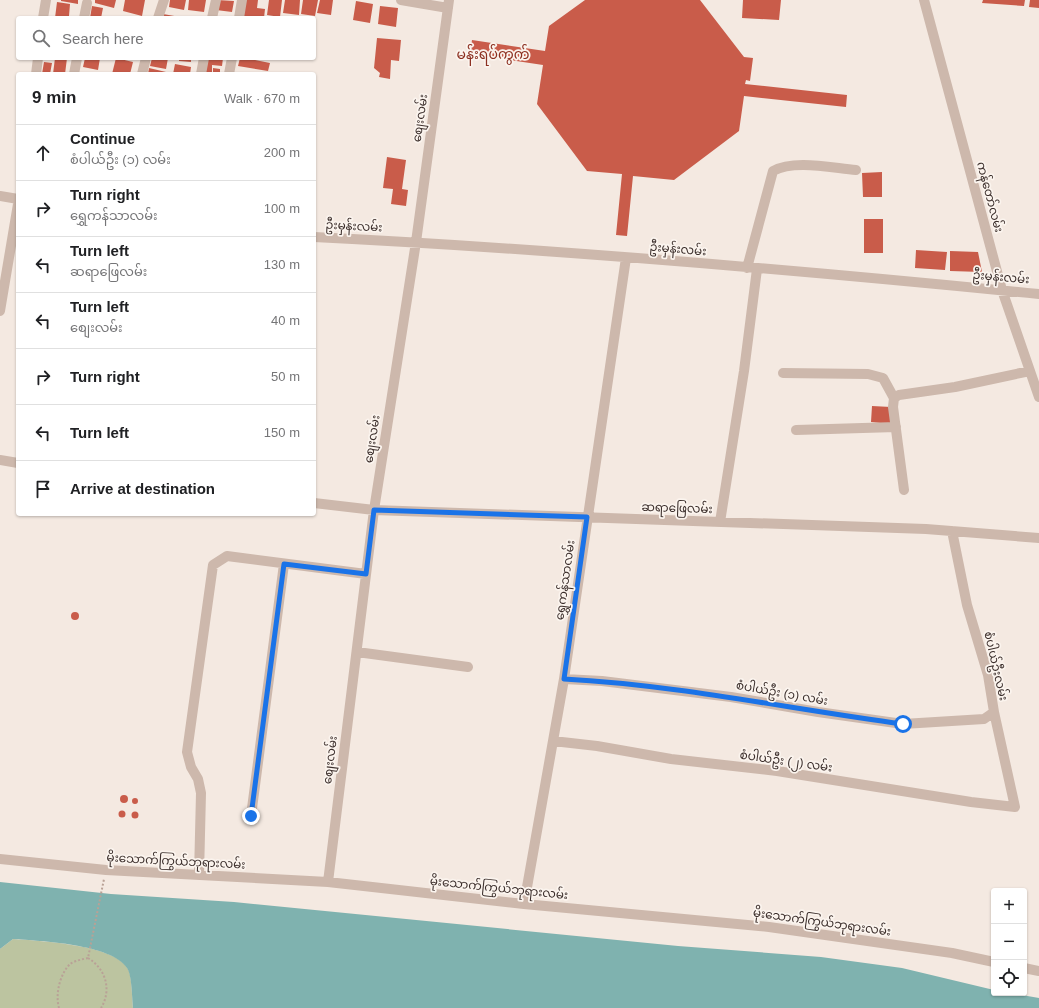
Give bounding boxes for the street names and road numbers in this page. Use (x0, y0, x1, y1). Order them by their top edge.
street label: စျေးလမ်း (408, 93, 433, 143)
street label: ကန်တော်လမ်း (971, 160, 1008, 235)
street label: ဦးမှန်းလမ်း (325, 216, 383, 237)
street label: ဦးမှန်းလမ်း (649, 238, 707, 261)
street label: ဦးမှန်းလမ်း (972, 266, 1030, 289)
street label: စျေးလမ်း (359, 414, 386, 465)
street label: ဆရာဖြေလမ်း (641, 498, 713, 519)
street label: ‌ရွှေကန်သာလမ်း (550, 539, 581, 621)
street label: စံပါယ်ဦးလမ်း (978, 629, 1013, 703)
street label: စံပါယ်ဦး (၁) လမ်း (735, 676, 829, 711)
street label: စျေးလမ်း (318, 735, 343, 785)
street label: စံပါယ်ဦး (၂) လမ်း (738, 746, 834, 777)
street label: မိုးသောက်ကြွယ်ဘုရားလမ်း (106, 848, 246, 875)
street label: မိုးသောက်ကြွယ်ဘုရားလမ်း (429, 872, 569, 905)
street label: မိုးသောက်ကြွယ်ဘုရားလမ်း (752, 903, 892, 942)

